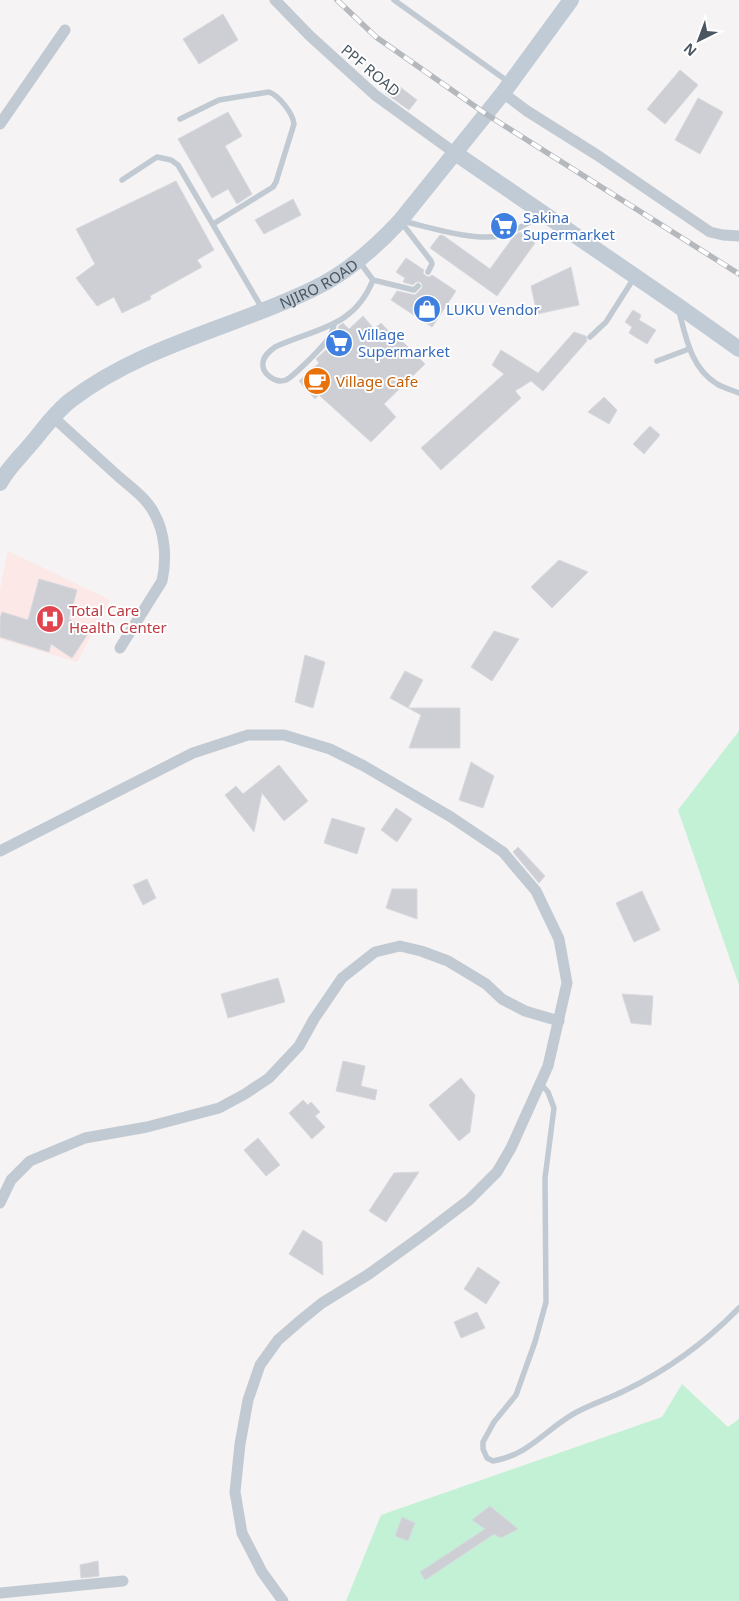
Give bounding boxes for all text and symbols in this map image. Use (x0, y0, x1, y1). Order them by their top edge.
north arrow (674, 15, 724, 65)
street label: PPF ROAD (337, 39, 405, 101)
text: N (679, 39, 701, 61)
place label: Sakina Supermarket (523, 207, 615, 244)
supermarket icon: Sakina Supermarket (489, 211, 519, 241)
street label: NJIRO ROAD (276, 254, 362, 313)
shop icon: LUKU Vendor (412, 294, 442, 324)
place label: LUKU Vendor (446, 299, 540, 319)
place label: Village Supermarket (358, 324, 450, 361)
supermarket icon: Village Supermarket (324, 328, 354, 358)
cafe icon: Village Cafe (302, 366, 332, 396)
place label: Village Cafe (336, 371, 418, 391)
place label: Total Care Health Center (69, 600, 167, 637)
hospital icon: Total Care Health Center (35, 604, 65, 634)

